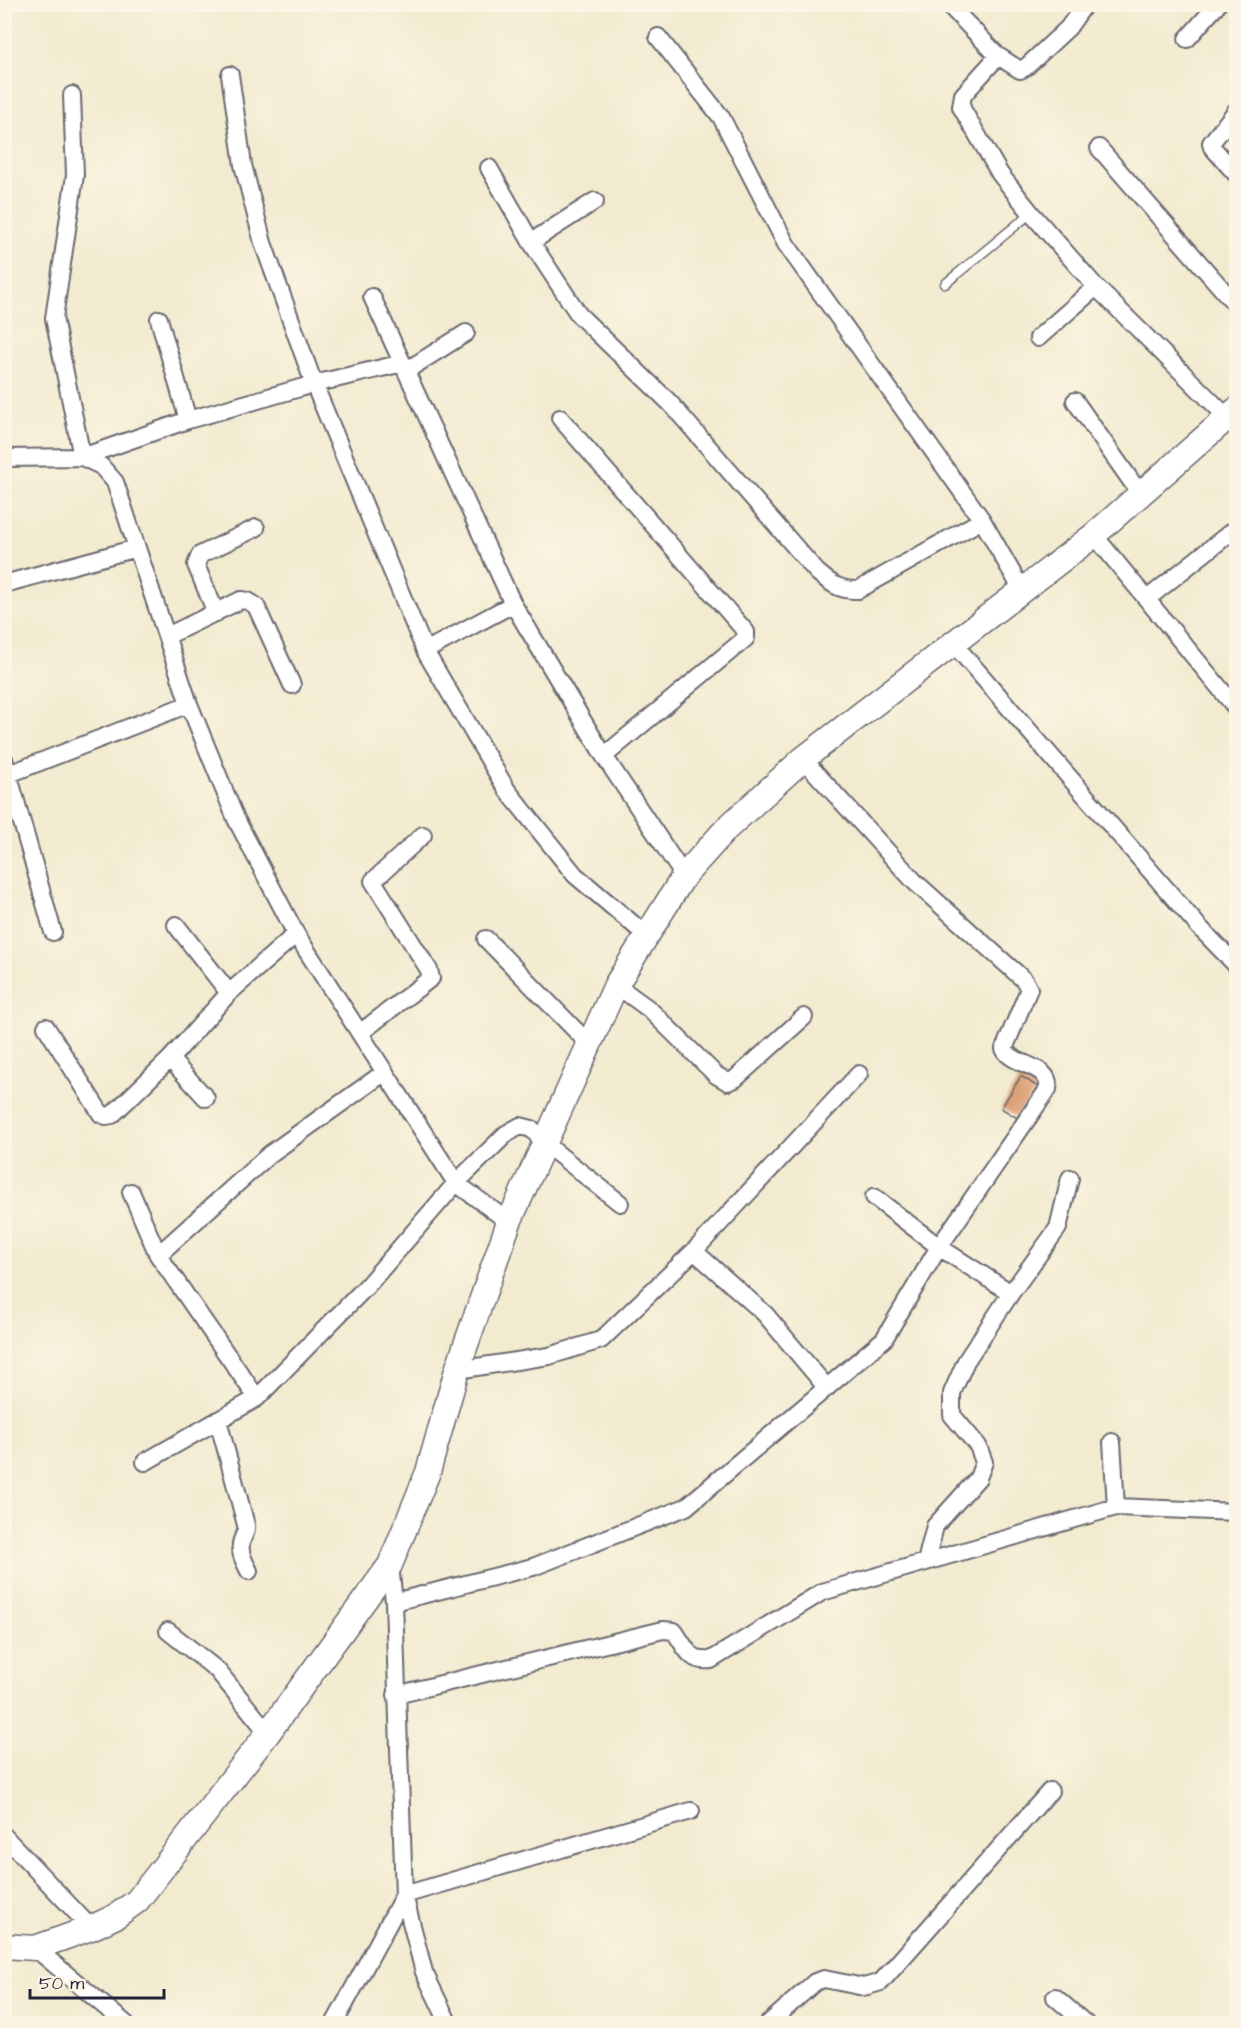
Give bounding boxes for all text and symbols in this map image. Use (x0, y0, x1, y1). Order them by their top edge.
scale bar (30, 1962, 164, 2000)
text: 50 m (39, 1971, 84, 1996)

